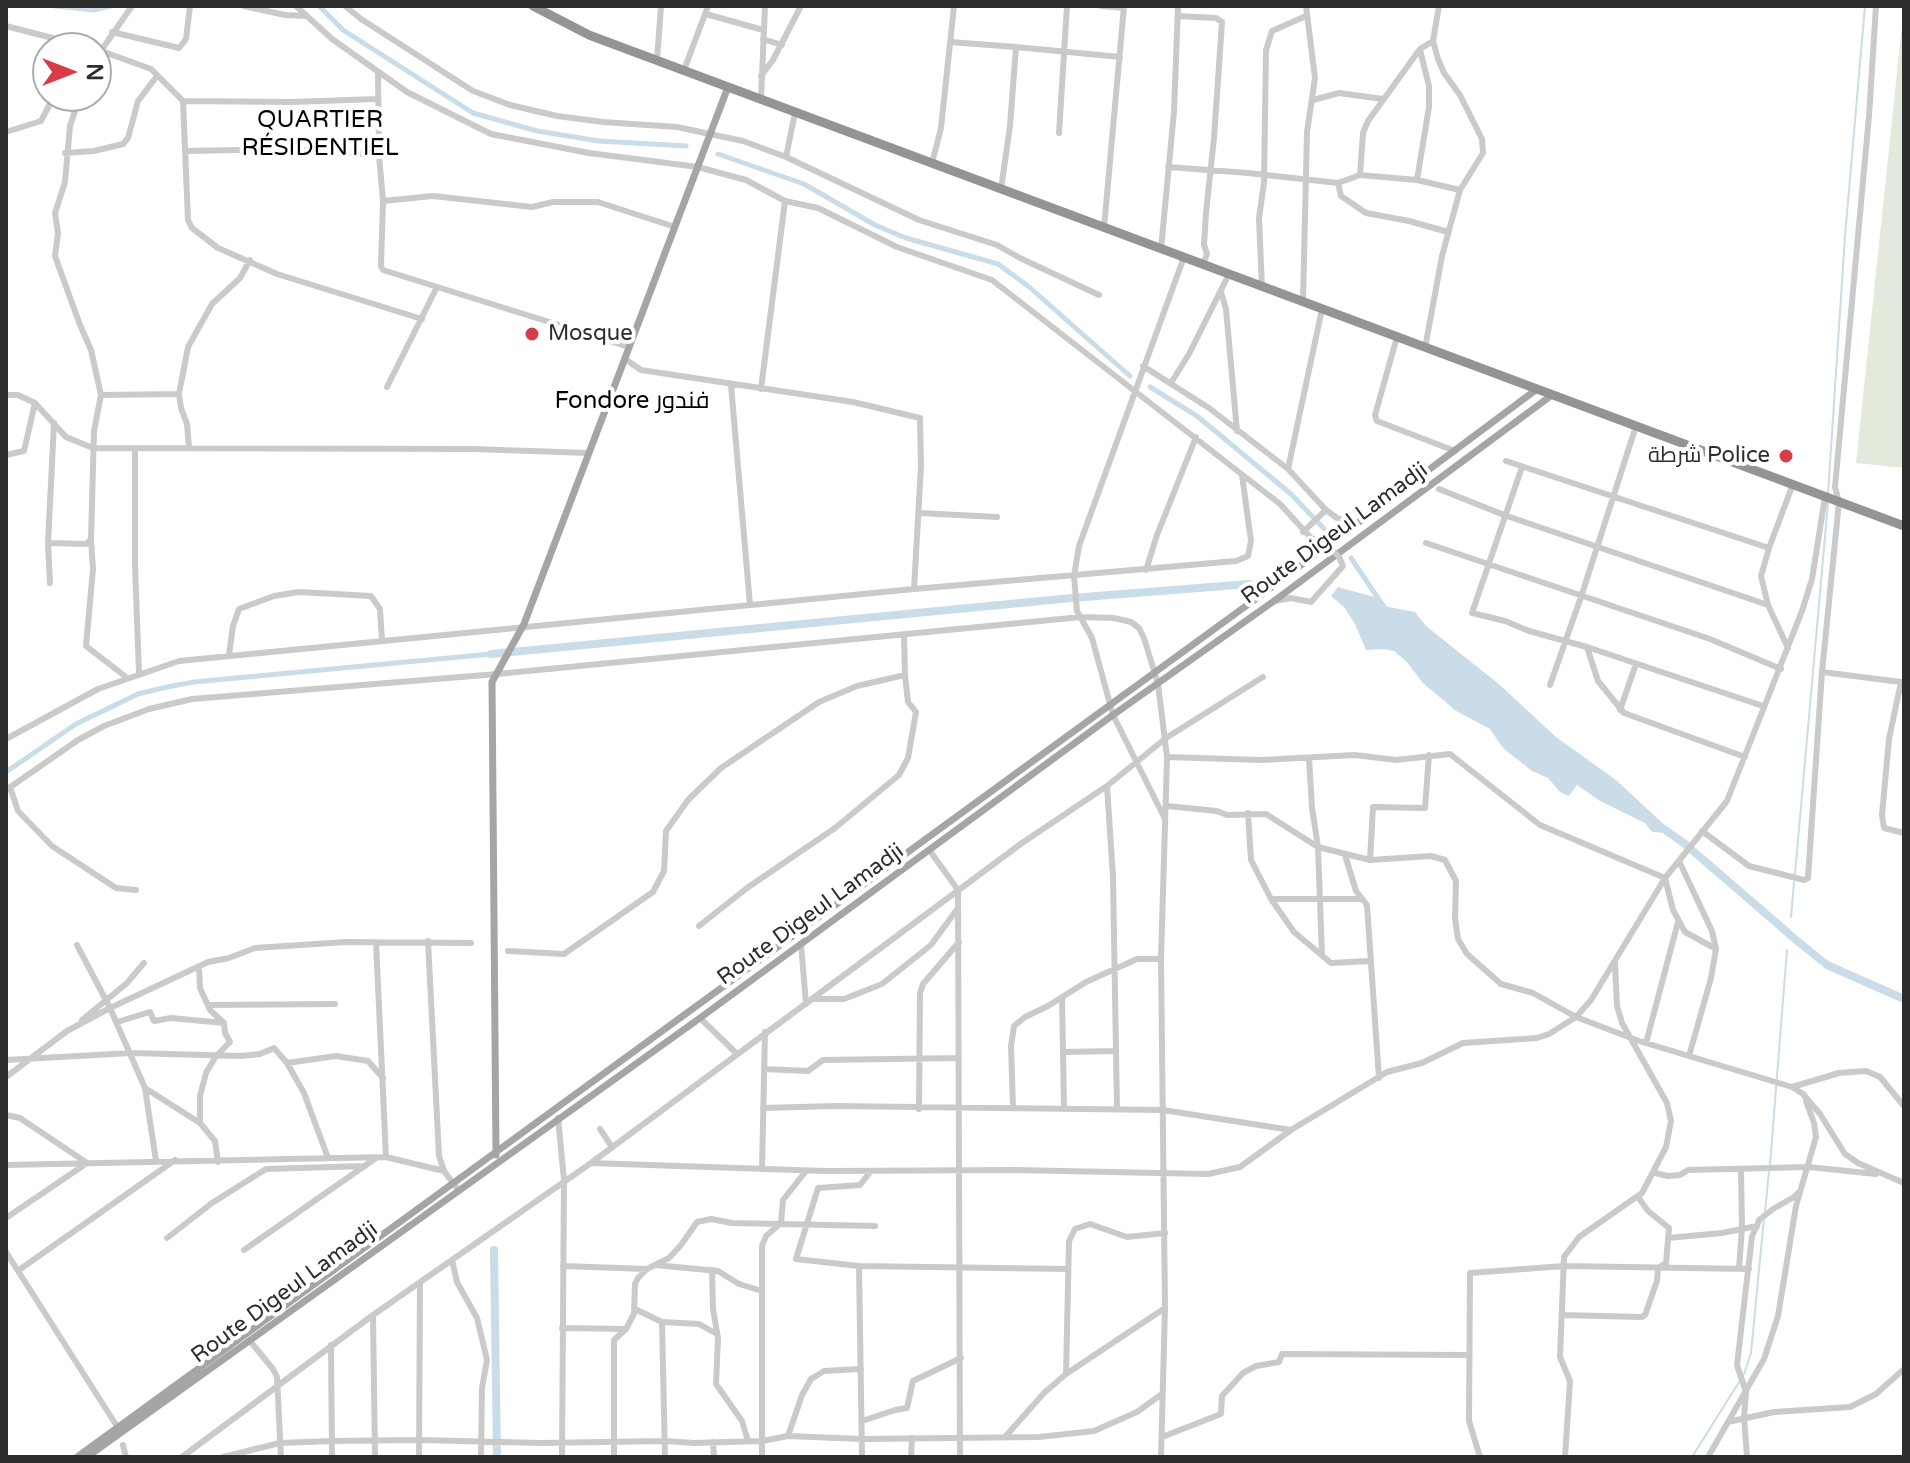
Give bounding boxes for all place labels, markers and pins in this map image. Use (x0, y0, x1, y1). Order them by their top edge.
place label: Mosque (548, 321, 633, 347)
marker: Mosque (523, 325, 541, 343)
place label: شرطة Police (1648, 443, 1770, 469)
marker: شرطة Police (1777, 447, 1795, 465)

